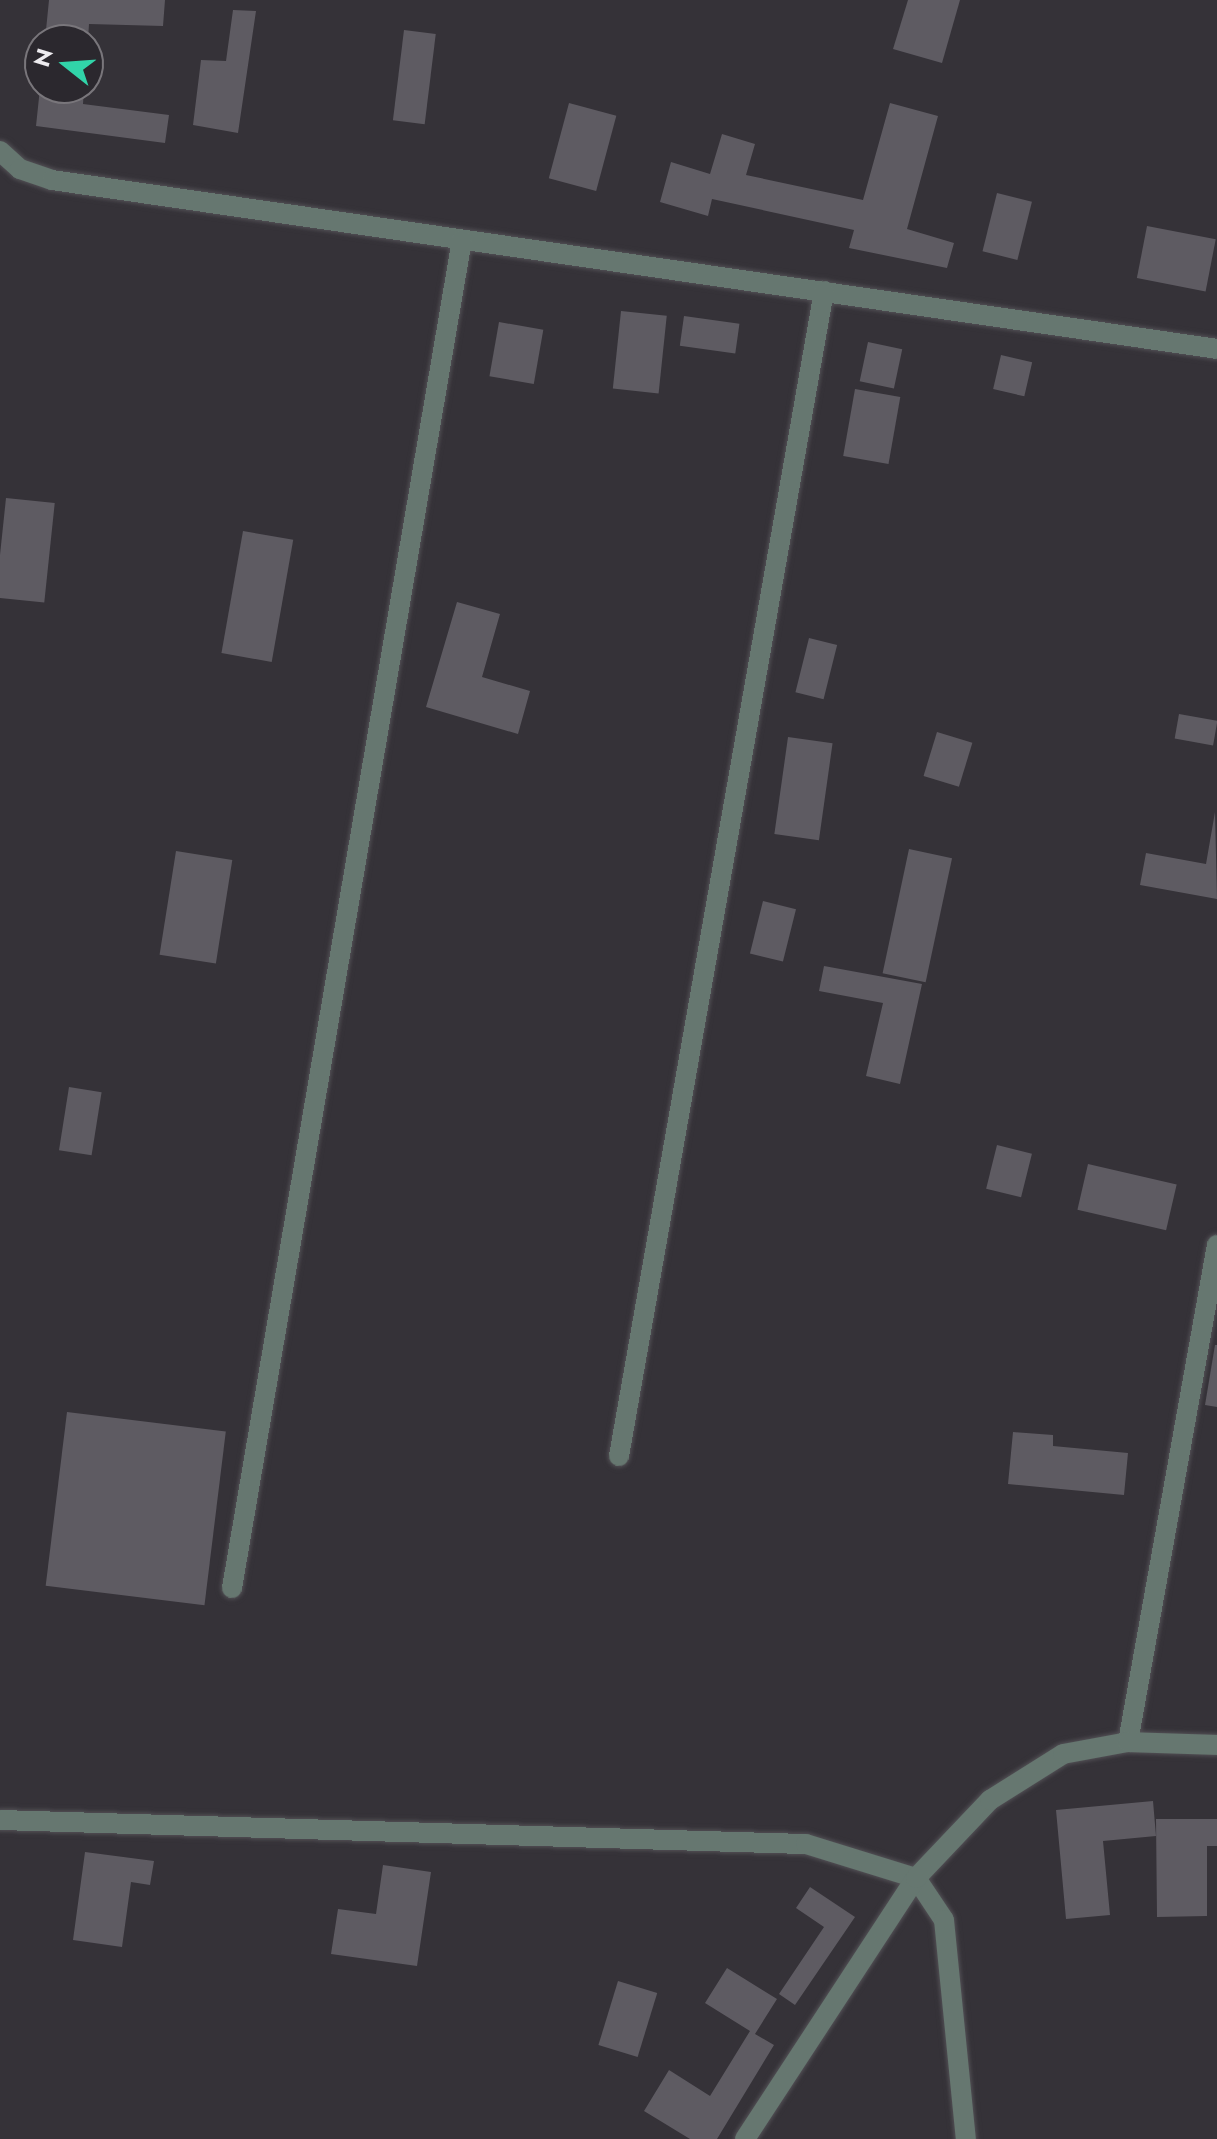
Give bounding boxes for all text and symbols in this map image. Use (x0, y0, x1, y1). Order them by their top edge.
north arrow (24, 24, 104, 104)
text: N (25, 45, 61, 71)

